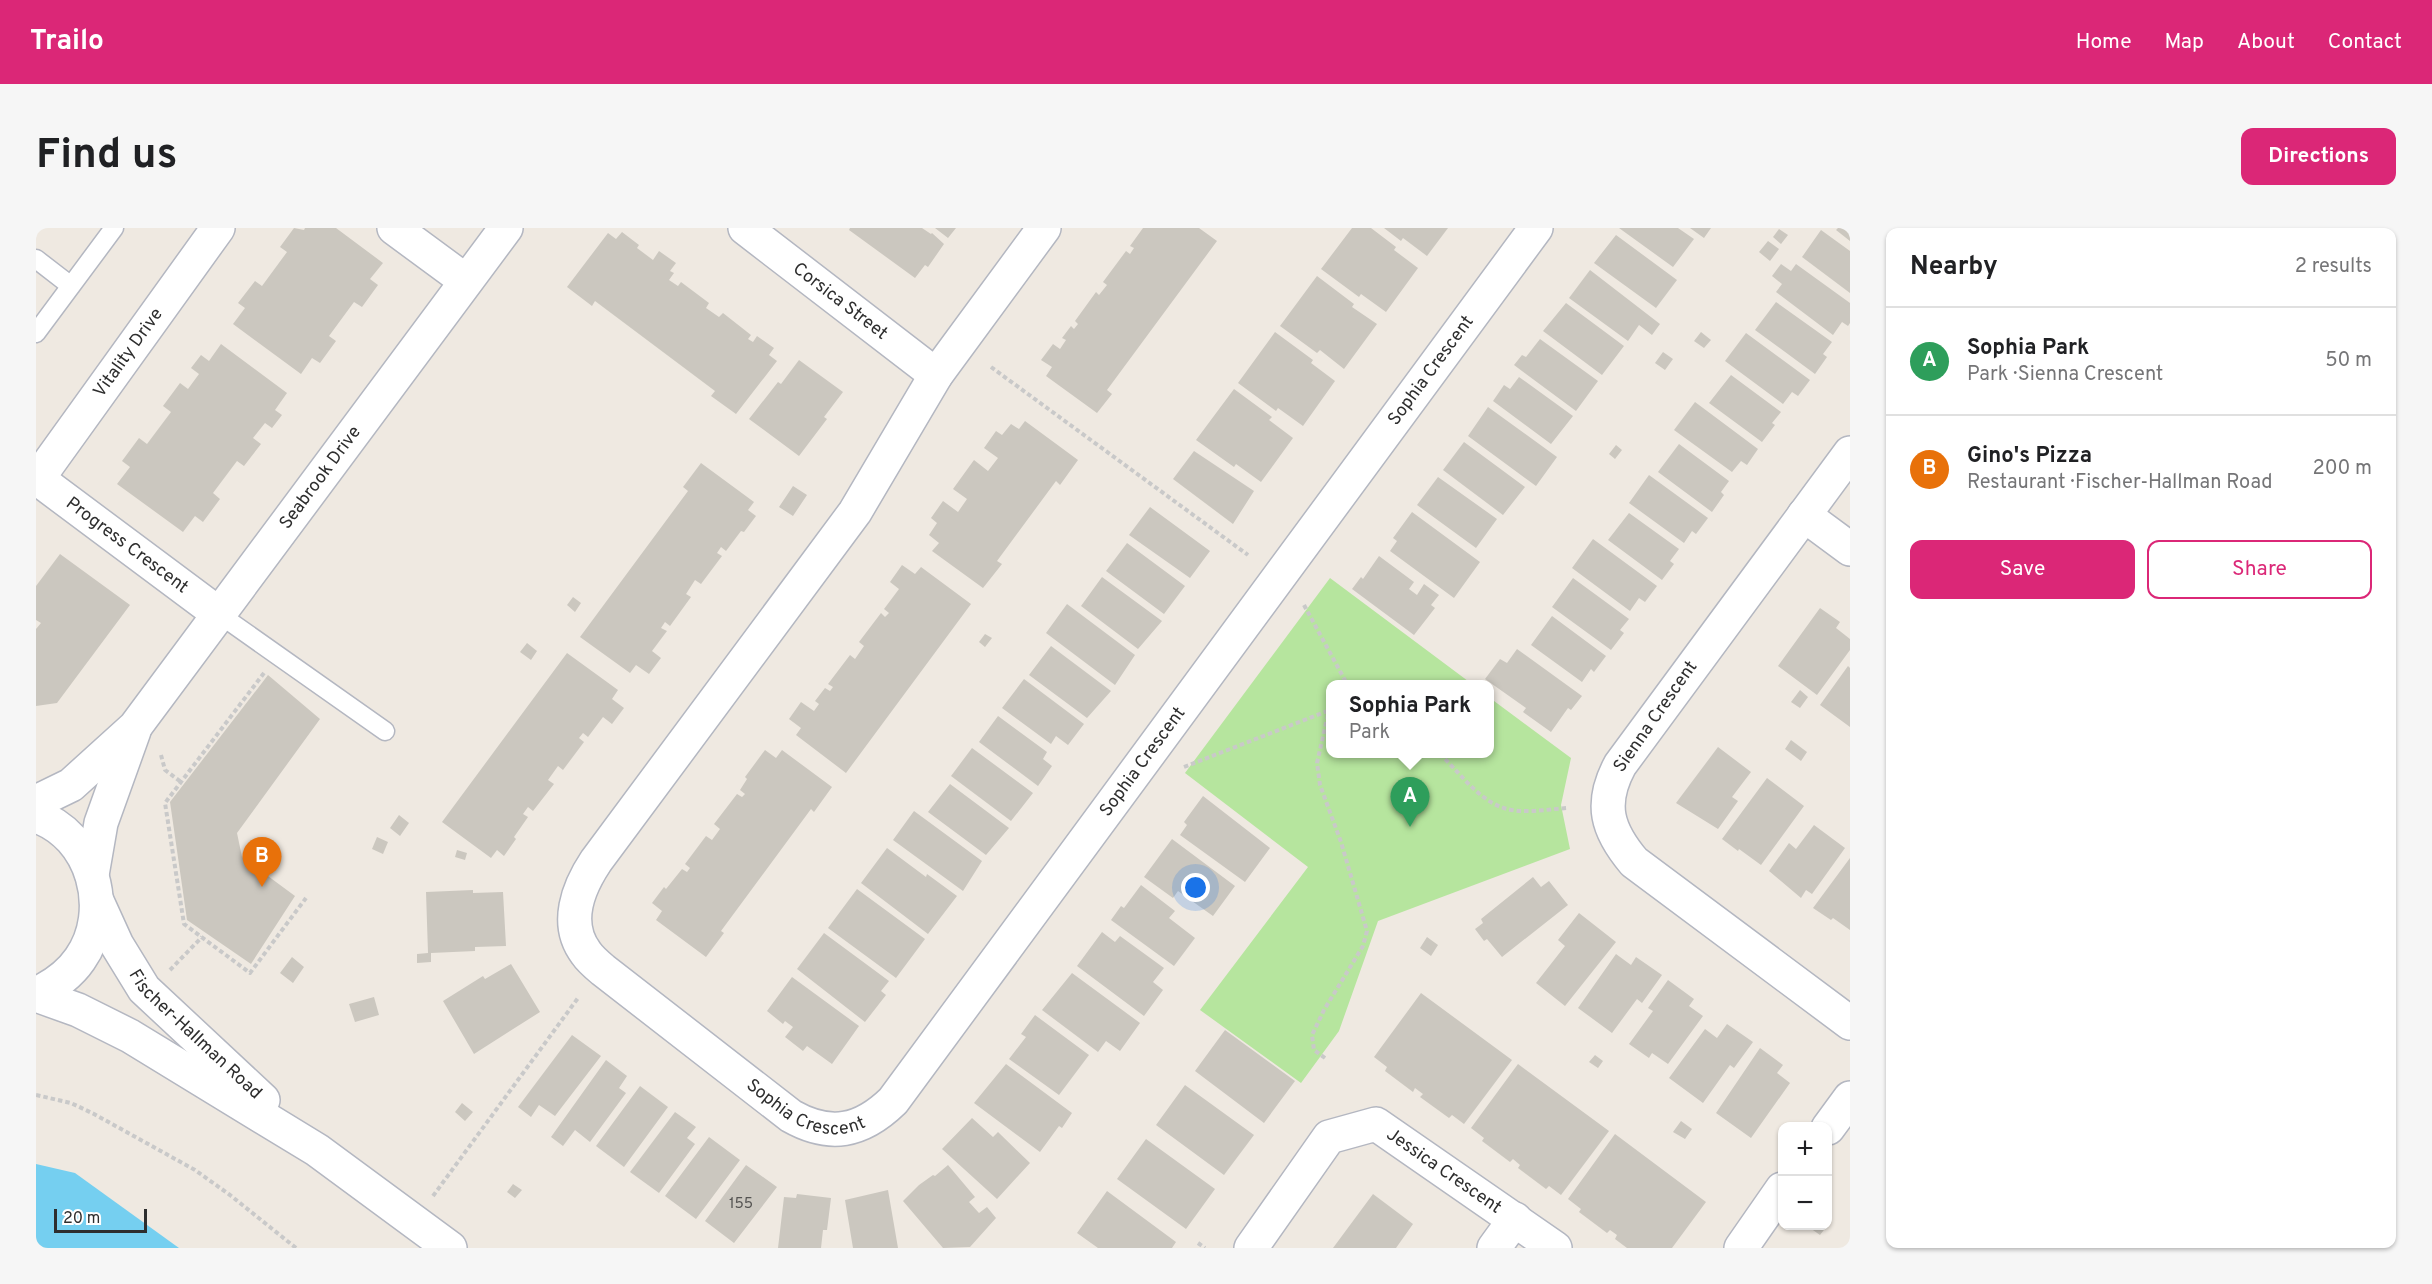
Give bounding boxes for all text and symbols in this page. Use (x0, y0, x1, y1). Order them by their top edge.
text: Trailo (30, 24, 104, 60)
text: Home (2076, 29, 2132, 56)
text: Map (2165, 29, 2204, 56)
text: About (2237, 29, 2295, 56)
text: Contact (2328, 29, 2402, 56)
button: Directions (2241, 128, 2396, 185)
text: Find us (36, 130, 177, 183)
text: Nearby (1910, 251, 1998, 284)
text: 2 results (2295, 254, 2372, 280)
street label: Corsica Street (788, 257, 892, 345)
street label: Vitality Drive (88, 304, 168, 402)
street label: Sophia Crescent (1383, 311, 1479, 430)
text: Sophia Park (1967, 335, 2089, 362)
text: A (1922, 348, 1937, 374)
text: 50 m (2325, 348, 2372, 374)
text: Park · Sienna Crescent (1967, 362, 2163, 388)
street label: Seabrook Drive (274, 421, 366, 534)
text: Gino's Pizza (1967, 443, 2092, 470)
text: B (1923, 456, 1936, 482)
text: 200 m (2313, 456, 2372, 482)
text: Restaurant · Fischer-Hallman Road (1967, 470, 2273, 496)
street label: Progress Crescent (61, 492, 193, 599)
button: Save (1910, 540, 2135, 599)
button: Share (2147, 540, 2372, 599)
street label: Sienna Crescent (1609, 657, 1703, 777)
popup (1326, 680, 1494, 758)
text: Sophia Park (1349, 693, 1471, 720)
street label: Sophia Crescent (1095, 702, 1191, 821)
text: Park (1349, 720, 1390, 746)
pin: A (1390, 778, 1430, 827)
pin: B (242, 838, 282, 887)
your location (1181, 873, 1210, 902)
street label: Fischer-Hallman Road (123, 965, 267, 1105)
street label: Sophia Crescent (742, 1074, 869, 1141)
map controls (1778, 1122, 1832, 1230)
button: + (1778, 1122, 1832, 1176)
street label: Jessica Crescent (1382, 1123, 1506, 1219)
button: − (1778, 1176, 1832, 1230)
house number: 155 (729, 1195, 753, 1214)
scale bar (54, 1206, 147, 1234)
text: 20 m (63, 1209, 100, 1229)

